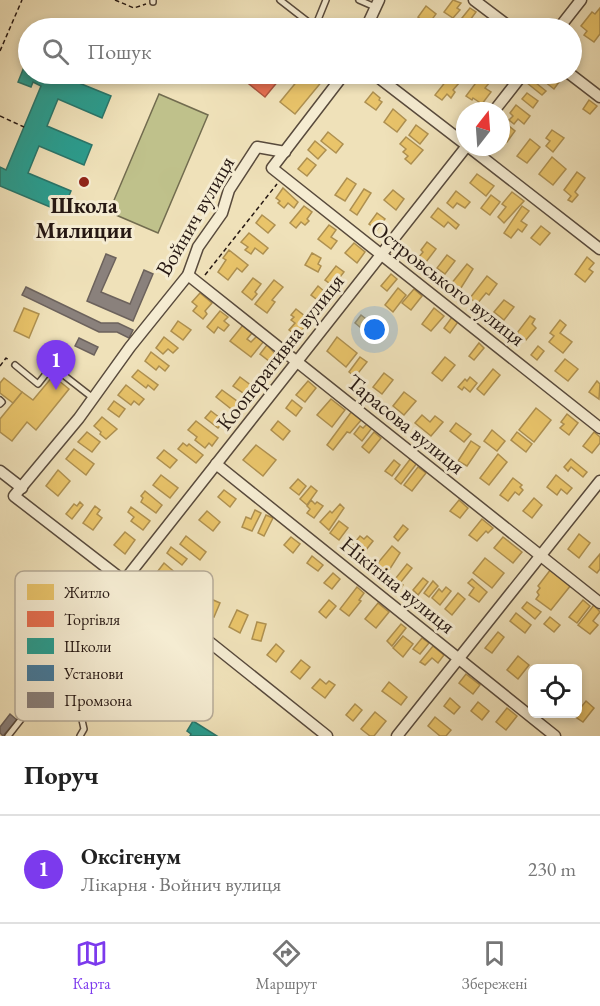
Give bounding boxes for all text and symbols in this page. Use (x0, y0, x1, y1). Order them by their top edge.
search box (18, 18, 582, 84)
icon: search (39, 35, 72, 68)
text: Пошук (87, 37, 151, 66)
north arrow (456, 102, 510, 156)
street label: Войнич вулиця (149, 151, 241, 281)
marker: Школа Милиции (77, 175, 91, 189)
place label: Школа Милиции (36, 191, 133, 245)
street label: Островського вулиця (365, 213, 532, 353)
street label: Кооперативна вулиця (210, 268, 350, 436)
your location (360, 315, 389, 344)
pin: 1 (36, 340, 76, 390)
street label: Тарасова вулиця (341, 367, 471, 481)
street label: Нікітіна вулиця (335, 530, 461, 640)
legend (15, 571, 213, 721)
text: Житло (63, 582, 110, 603)
text: Торгівля (64, 609, 120, 630)
text: Школи (64, 636, 112, 657)
text: Установи (63, 663, 124, 684)
map controls (528, 664, 582, 718)
button: locate (528, 664, 582, 718)
text: Промзона (64, 690, 133, 711)
text: Поруч (24, 758, 99, 792)
text: Оксігенум (81, 842, 181, 871)
text: 1 (38, 856, 49, 882)
text: 230 m (528, 856, 576, 882)
text: Лікарня · Войнич вулиця (81, 871, 281, 897)
tab: Карта (72, 937, 111, 994)
tab: Маршрут (256, 937, 317, 994)
tab: Збережені (462, 937, 528, 994)

